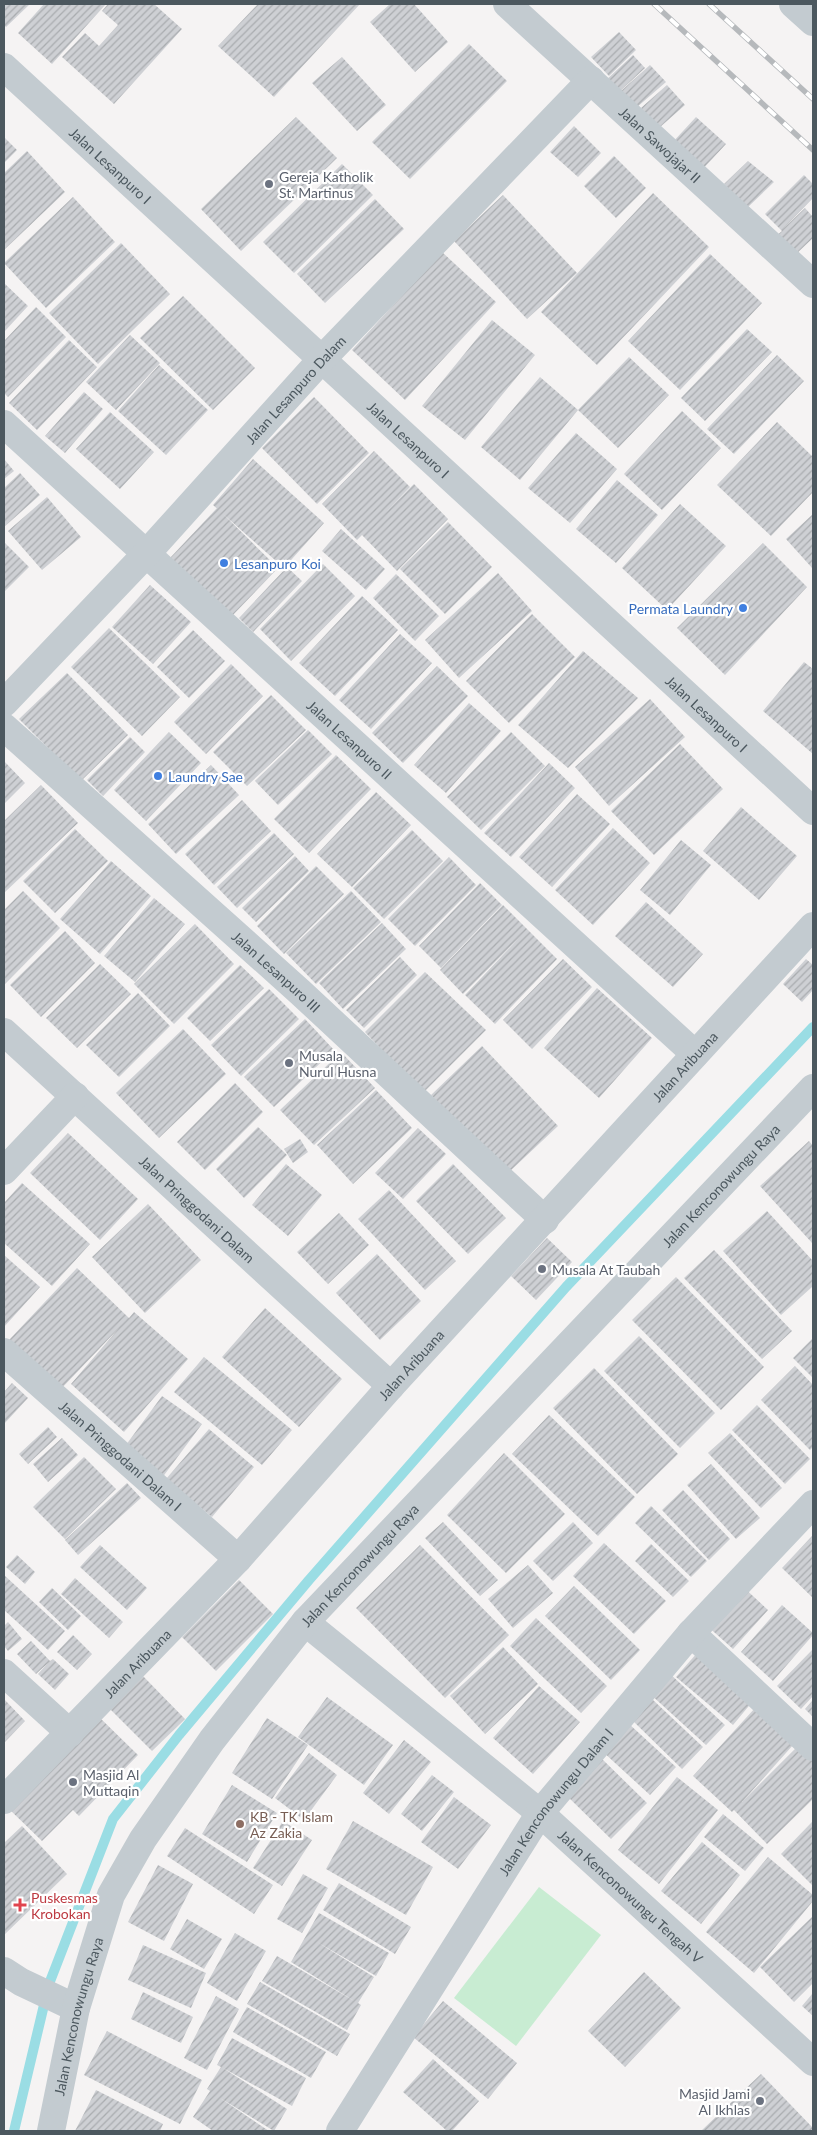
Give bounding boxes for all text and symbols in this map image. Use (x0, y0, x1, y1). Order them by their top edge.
street label: Jalan Sawojajar II (616, 103, 705, 186)
street label: Jalan Lesanpuro I (66, 123, 155, 207)
place label: Gereja Katholik St. Martinus (279, 168, 374, 201)
marker: Gereja Katholik St. Martinus (263, 178, 275, 190)
street label: Jalan Lesanpuro Dalam (242, 332, 349, 447)
street label: Jalan Lesanpuro I (364, 397, 453, 481)
place label: Lesanpuro Koi (234, 555, 321, 572)
marker: Lesanpuro Koi (218, 557, 230, 569)
place label: Permata Laundry (629, 600, 734, 617)
marker: Permata Laundry (737, 602, 749, 614)
street label: Jalan Lesanpuro I (662, 672, 751, 755)
street label: Jalan Lesanpuro II (304, 696, 396, 782)
place label: Laundry Sae (168, 768, 243, 785)
marker: Laundry Sae (152, 770, 164, 782)
street label: Jalan Lesanpuro III (229, 927, 324, 1015)
street label: Jalan Aribuana (648, 1027, 721, 1105)
place label: Musala Nurul Husna (299, 1047, 376, 1080)
marker: Musala Nurul Husna (283, 1057, 295, 1069)
street label: Jalan Kenconowungu Raya (658, 1120, 783, 1250)
street label: Jalan Pringgodani Dalam (136, 1152, 258, 1266)
place label: Musala At Taubah (552, 1261, 660, 1278)
marker: Musala At Taubah (536, 1263, 548, 1275)
street label: Jalan Aribuana (374, 1326, 447, 1403)
street label: Jalan Pringgodani Dalam I (56, 1397, 185, 1514)
street label: Jalan Kenconowungu Raya (297, 1500, 422, 1630)
street label: Jalan Aribuana (100, 1625, 174, 1701)
street label: Jalan Kenconowungu Dalam I (495, 1724, 616, 1878)
place label: Masjid Al Muttaqin (83, 1766, 139, 1799)
marker: Masjid Al Muttaqin (67, 1776, 79, 1788)
place label: KB - TK Islam Az Zakia (250, 1808, 333, 1841)
marker: KB - TK Islam Az Zakia (234, 1818, 246, 1830)
street label: Jalan Kenconowungu Tengah V (555, 1826, 707, 1967)
place label: Puskesmas Krobokan (31, 1889, 98, 1922)
marker: Puskesmas Krobokan (13, 1898, 27, 1912)
street label: Jalan Kenconowungu Raya (50, 1935, 106, 2097)
place label: Masjid Jami Al Ikhlas (679, 2085, 750, 2118)
marker: Masjid Jami Al Ikhlas (754, 2095, 766, 2107)

